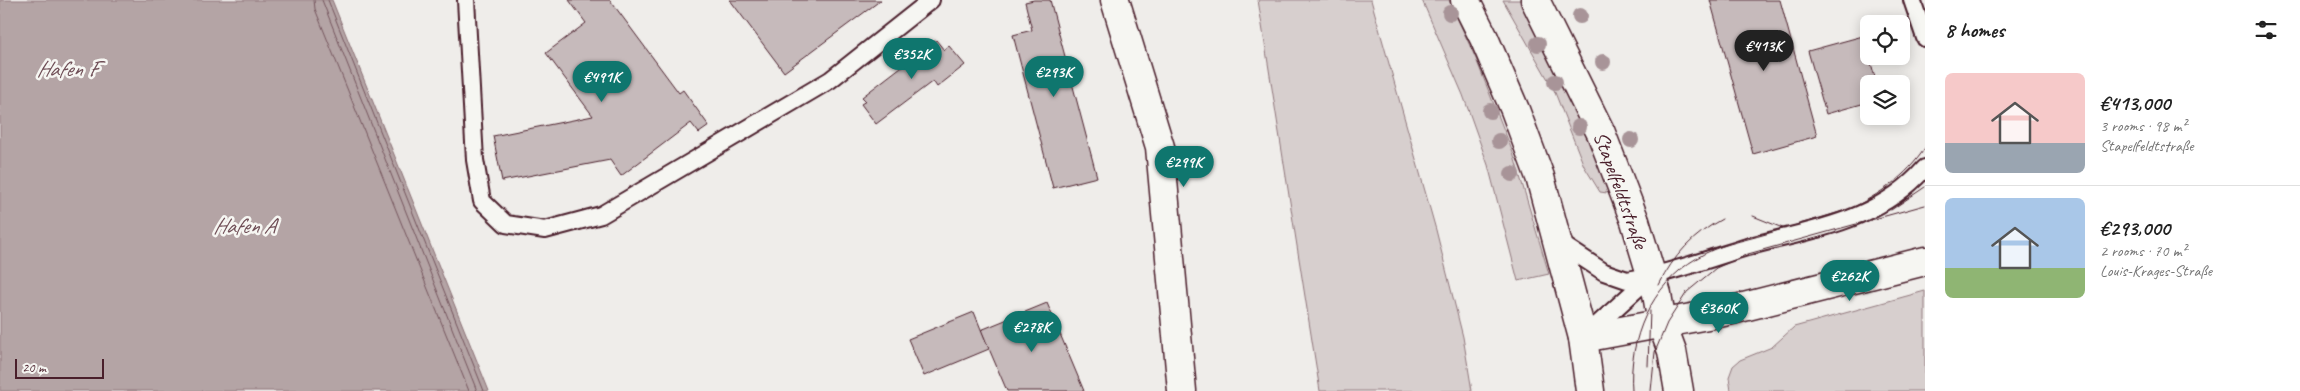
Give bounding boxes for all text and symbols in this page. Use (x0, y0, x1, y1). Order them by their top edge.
map controls (1860, 15, 1910, 125)
button: locate (1860, 15, 1910, 65)
icon: filters (2252, 16, 2280, 44)
text: 8 homes (1945, 17, 2004, 43)
pin: €413K (1729, 30, 1799, 72)
text: €413K (1746, 36, 1782, 56)
pin: €352K (877, 38, 947, 80)
text: €352K (894, 44, 930, 64)
water label: Hafen F (36, 55, 106, 83)
pin: €293K (1019, 56, 1089, 98)
pin: €491K (567, 61, 637, 103)
text: €293K (1036, 62, 1072, 82)
text: €491K (584, 67, 620, 87)
button: layers (1860, 75, 1910, 125)
text: €413,000 (2100, 90, 2170, 116)
icon: home (1985, 93, 2045, 153)
text: 3 rooms · 98 m² (2100, 116, 2186, 136)
street label: Stapelfeldtstraße (1588, 128, 1655, 254)
text: Stapelfeldtstraße (2100, 136, 2193, 156)
pin: €299K (1149, 146, 1219, 188)
text: €299K (1166, 152, 1202, 172)
water label: Hafen A (213, 212, 280, 240)
text: €293,000 (2100, 215, 2170, 241)
icon: home (1985, 218, 2045, 278)
text: 2 rooms · 70 m² (2100, 241, 2186, 261)
pin: €262K (1815, 260, 1885, 302)
text: Louis-Krages-Straße (2100, 261, 2212, 281)
text: €262K (1831, 266, 1869, 286)
pin: €360K (1684, 292, 1754, 334)
text: €360K (1700, 298, 1738, 318)
pin: €278K (997, 310, 1067, 353)
text: €278K (1014, 317, 1050, 337)
scale bar (15, 356, 104, 379)
text: 20 m (22, 359, 46, 376)

